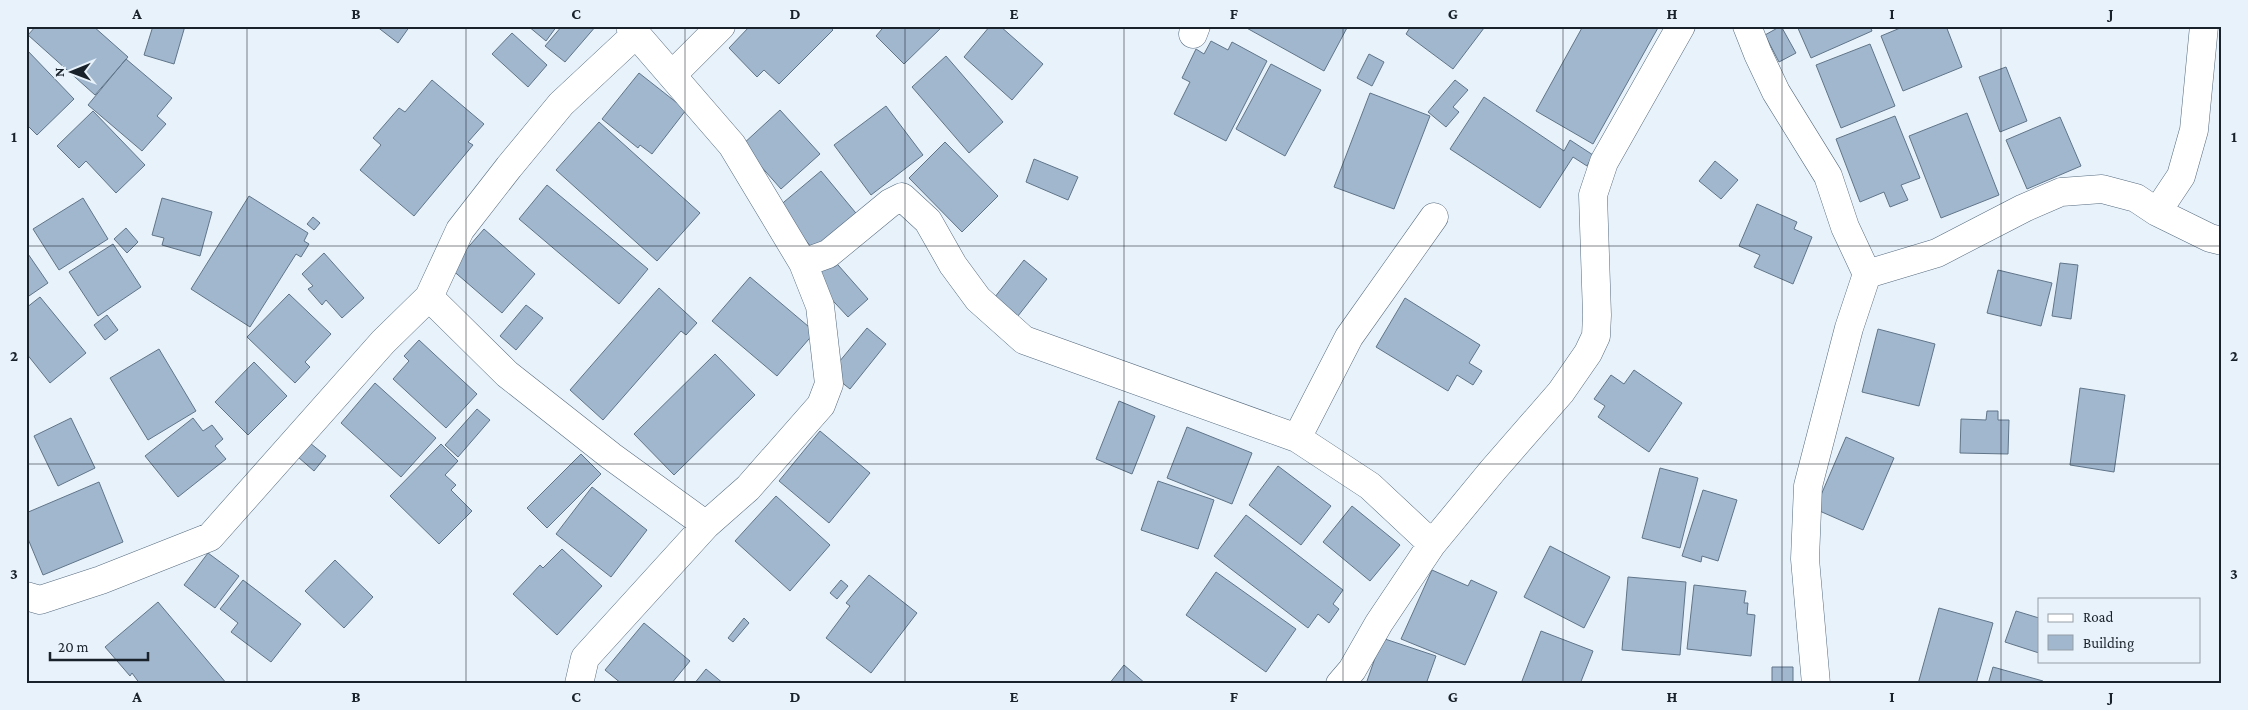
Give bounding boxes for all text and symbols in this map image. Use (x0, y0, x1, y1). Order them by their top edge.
text: A (131, 5, 142, 22)
text: B (351, 5, 361, 22)
text: C (571, 5, 581, 22)
text: D (789, 5, 801, 22)
text: E (1009, 5, 1019, 22)
text: F (1230, 5, 1239, 22)
text: G (1448, 5, 1458, 22)
text: H (1667, 5, 1678, 22)
text: I (1889, 5, 1895, 22)
text: J (2106, 5, 2114, 22)
north arrow (48, 48, 98, 98)
text: N (51, 67, 67, 77)
text: 1 (11, 128, 17, 145)
text: 1 (2231, 128, 2237, 145)
text: 2 (10, 347, 18, 364)
text: 2 (2230, 347, 2238, 364)
text: 3 (10, 565, 18, 582)
text: 3 (2230, 565, 2238, 582)
legend (2038, 598, 2200, 662)
text: Road (2083, 609, 2114, 625)
scale bar (50, 630, 148, 662)
text: Building (2083, 635, 2134, 652)
text: 20 m (58, 639, 89, 655)
text: A (131, 688, 142, 705)
text: B (351, 688, 361, 705)
text: C (571, 688, 581, 705)
text: D (789, 688, 801, 705)
text: E (1009, 688, 1019, 705)
text: F (1230, 688, 1239, 705)
text: G (1448, 688, 1458, 705)
text: H (1667, 688, 1678, 705)
text: I (1889, 688, 1895, 705)
text: J (2106, 688, 2114, 705)

